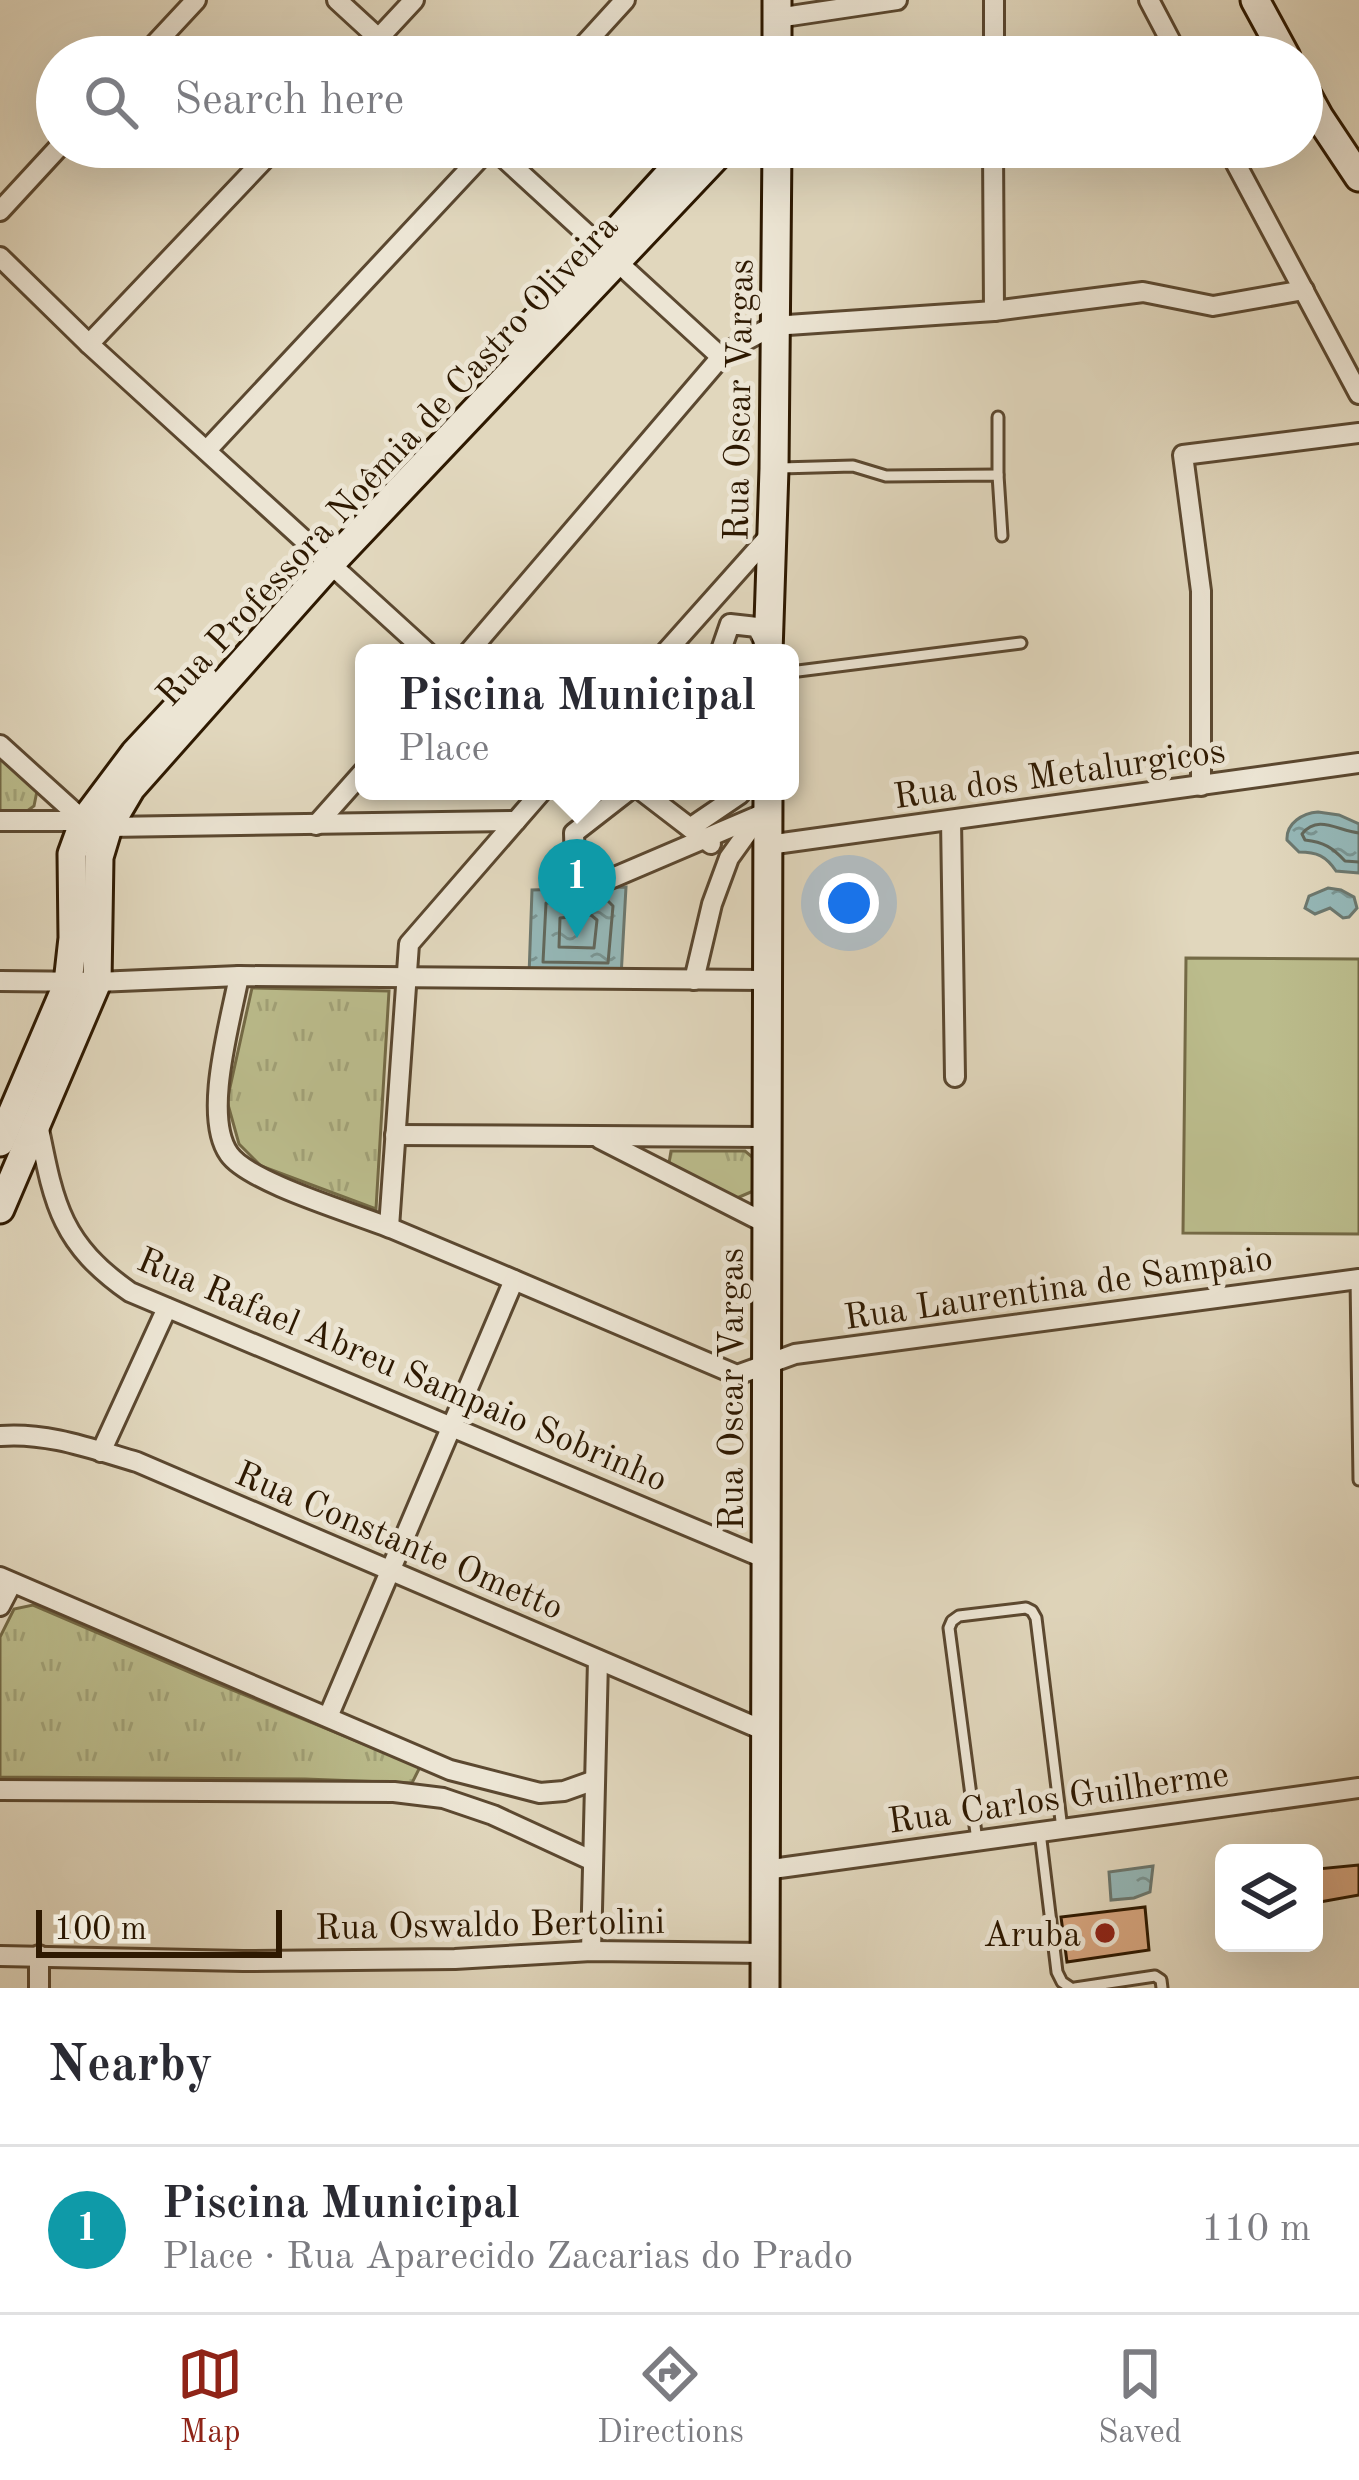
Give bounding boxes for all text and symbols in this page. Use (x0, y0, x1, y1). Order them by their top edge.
search box (36, 36, 1323, 168)
icon: search (78, 69, 144, 135)
text: Search here (174, 79, 404, 124)
street label: Rua Professora Noêmia de Castro Oliveira (152, 209, 626, 714)
street label: Rua Oscar Vargas (721, 259, 761, 542)
popup (355, 644, 799, 800)
text: Piscina Municipal (398, 675, 756, 720)
text: Place (398, 730, 489, 769)
street label: Rua dos Metalurgicos (891, 735, 1228, 817)
pin: 1 (538, 839, 616, 938)
your location (819, 873, 879, 933)
street label: Rua Laurentina de Sampaio (842, 1242, 1275, 1338)
street label: Rua Rafael Abreu Sampaio Sobrinho (131, 1243, 672, 1500)
street label: Rua Oscar Vargas (716, 1248, 752, 1530)
street label: Rua Constante Ometto (229, 1457, 568, 1628)
street label: Rua Carlos Guilherme (886, 1758, 1231, 1842)
map controls (1215, 1844, 1323, 1952)
button: layers (1215, 1844, 1323, 1952)
scale bar (36, 1904, 282, 1957)
street label: Rua Oswaldo Bertolini (315, 1906, 665, 1948)
text: 100 m (54, 1914, 147, 1947)
place label: Aruba (983, 1919, 1081, 1955)
marker: Aruba (1092, 1920, 1118, 1946)
text: Nearby (48, 2041, 213, 2092)
text: Piscina Municipal (162, 2183, 520, 2228)
text: 1 (76, 2210, 98, 2249)
text: 110 m (1201, 2210, 1311, 2249)
text: Place · Rua Aparecido Zacarias do Prado (162, 2238, 853, 2277)
tab: Map (177, 2341, 243, 2454)
tab: Directions (597, 2341, 744, 2454)
tab: Saved (1098, 2341, 1182, 2454)

